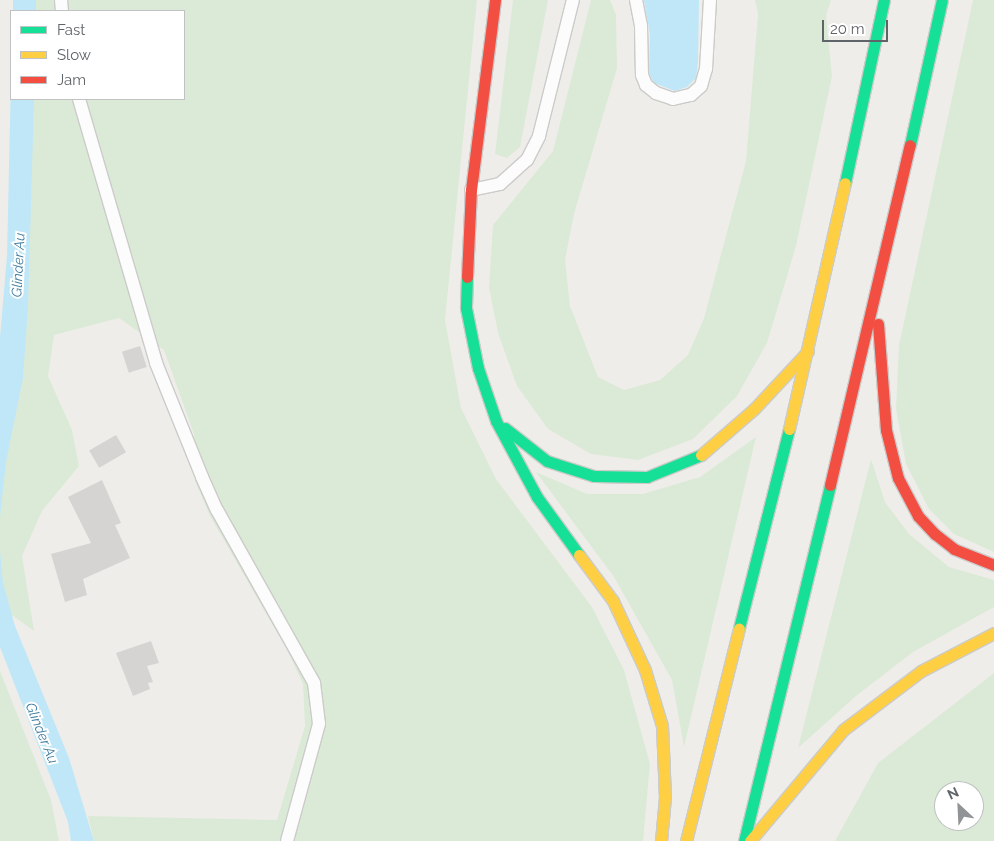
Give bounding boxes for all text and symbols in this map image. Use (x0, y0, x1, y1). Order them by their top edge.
legend (10, 10, 185, 100)
scale bar (824, 10, 890, 42)
text: 20 m (830, 20, 865, 38)
text: Fast (57, 21, 85, 39)
text: Slow (57, 46, 91, 64)
text: Jam (57, 71, 86, 89)
water label: Glinder Au (8, 232, 28, 298)
water label: Glinder Au (22, 700, 62, 766)
north arrow (934, 781, 984, 831)
text: N (945, 784, 961, 803)

